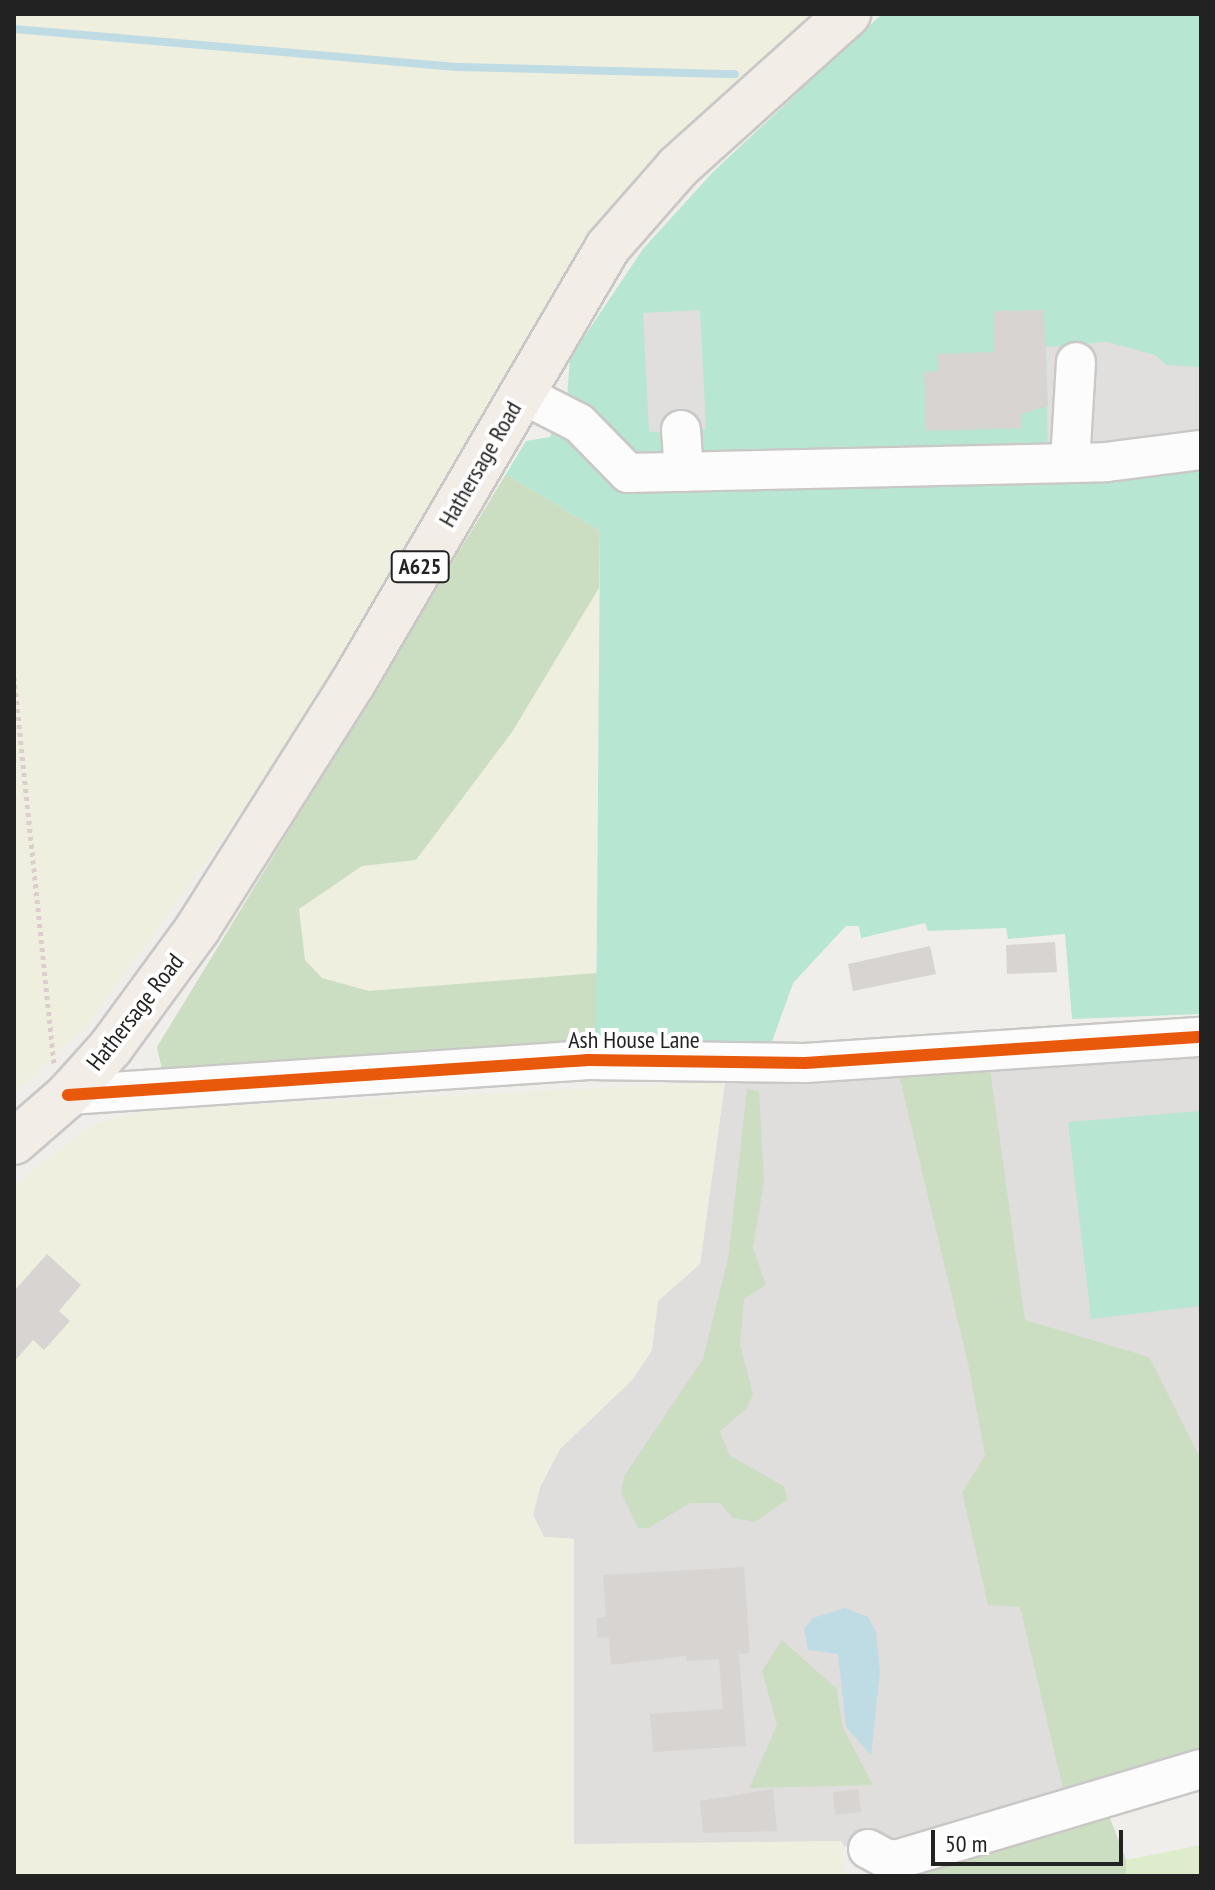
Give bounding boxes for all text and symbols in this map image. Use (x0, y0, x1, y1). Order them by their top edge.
street label: Hathersage Road (432, 396, 528, 532)
road number: A625 (390, 549, 450, 585)
street label: Hathersage Road (81, 948, 189, 1076)
street label: Ash House Lane (568, 1026, 700, 1054)
scale bar (935, 1814, 1127, 1864)
text: 50 m (945, 1828, 987, 1859)

